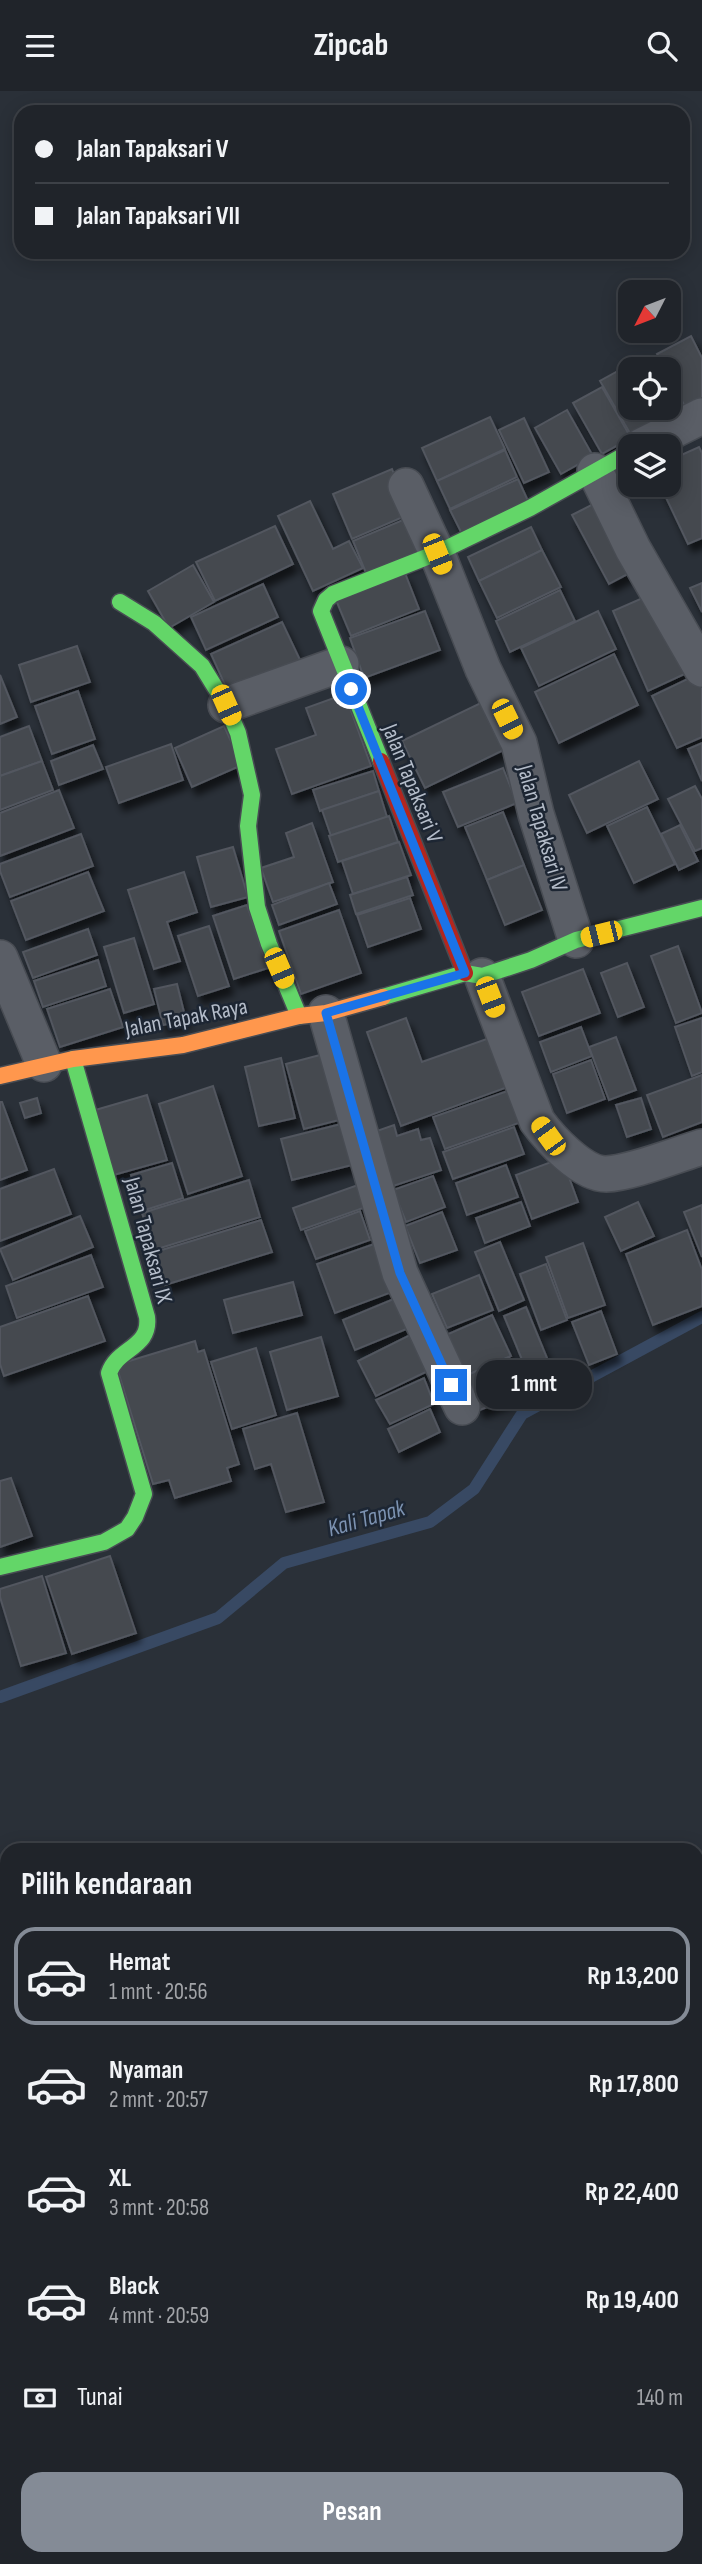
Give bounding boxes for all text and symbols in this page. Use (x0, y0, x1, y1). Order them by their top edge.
text: Zipcab (314, 26, 388, 65)
icon: menu (21, 27, 59, 65)
icon: search (643, 27, 681, 65)
text: Jalan Tapaksari V (77, 134, 229, 165)
text: Jalan Tapaksari VII (77, 201, 240, 232)
north arrow (618, 280, 681, 343)
map controls (618, 280, 681, 497)
button: locate (618, 357, 681, 420)
button: layers (618, 434, 681, 497)
car (420, 531, 455, 577)
route start (335, 673, 367, 705)
car (208, 682, 245, 728)
car (489, 696, 526, 742)
street label: Jalan Tapaksari V (375, 719, 449, 847)
street label: Jalan Tapaksari IV (510, 761, 574, 895)
car (579, 919, 624, 949)
car (262, 945, 297, 991)
car (473, 974, 508, 1020)
street label: Jalan Tapak Raya (122, 992, 250, 1044)
car (528, 1113, 569, 1159)
street label: Jalan Tapaksari IX (117, 1173, 178, 1307)
callout: 1 mnt (476, 1361, 591, 1409)
route end (435, 1369, 467, 1401)
text: 1 mnt (511, 1370, 557, 1398)
water label: Kali Tapak (324, 1493, 409, 1543)
text: Pilih kendaraan (21, 1865, 192, 1904)
icon: car (25, 1945, 88, 2008)
text: Hemat (109, 1947, 170, 1978)
text: Rp 13,200 (587, 1961, 679, 1992)
text: 1 mnt · 20:56 (109, 1978, 208, 2006)
icon: car (25, 2053, 88, 2116)
text: Nyaman (109, 2055, 183, 2086)
text: Rp 17,800 (589, 2069, 679, 2100)
text: 2 mnt · 20:57 (109, 2086, 208, 2114)
icon: car (25, 2161, 88, 2224)
text: XL (109, 2163, 131, 2194)
text: Rp 22,400 (585, 2177, 679, 2208)
text: 3 mnt · 20:58 (109, 2194, 209, 2222)
icon: car (25, 2269, 88, 2332)
text: Black (109, 2271, 159, 2302)
text: Rp 19,400 (586, 2285, 679, 2316)
text: 4 mnt · 20:59 (109, 2302, 209, 2330)
icon: cash (21, 2379, 59, 2417)
text: Tunai (77, 2382, 123, 2413)
text: 140 m (637, 2384, 683, 2412)
button: Pesan (21, 2472, 683, 2552)

